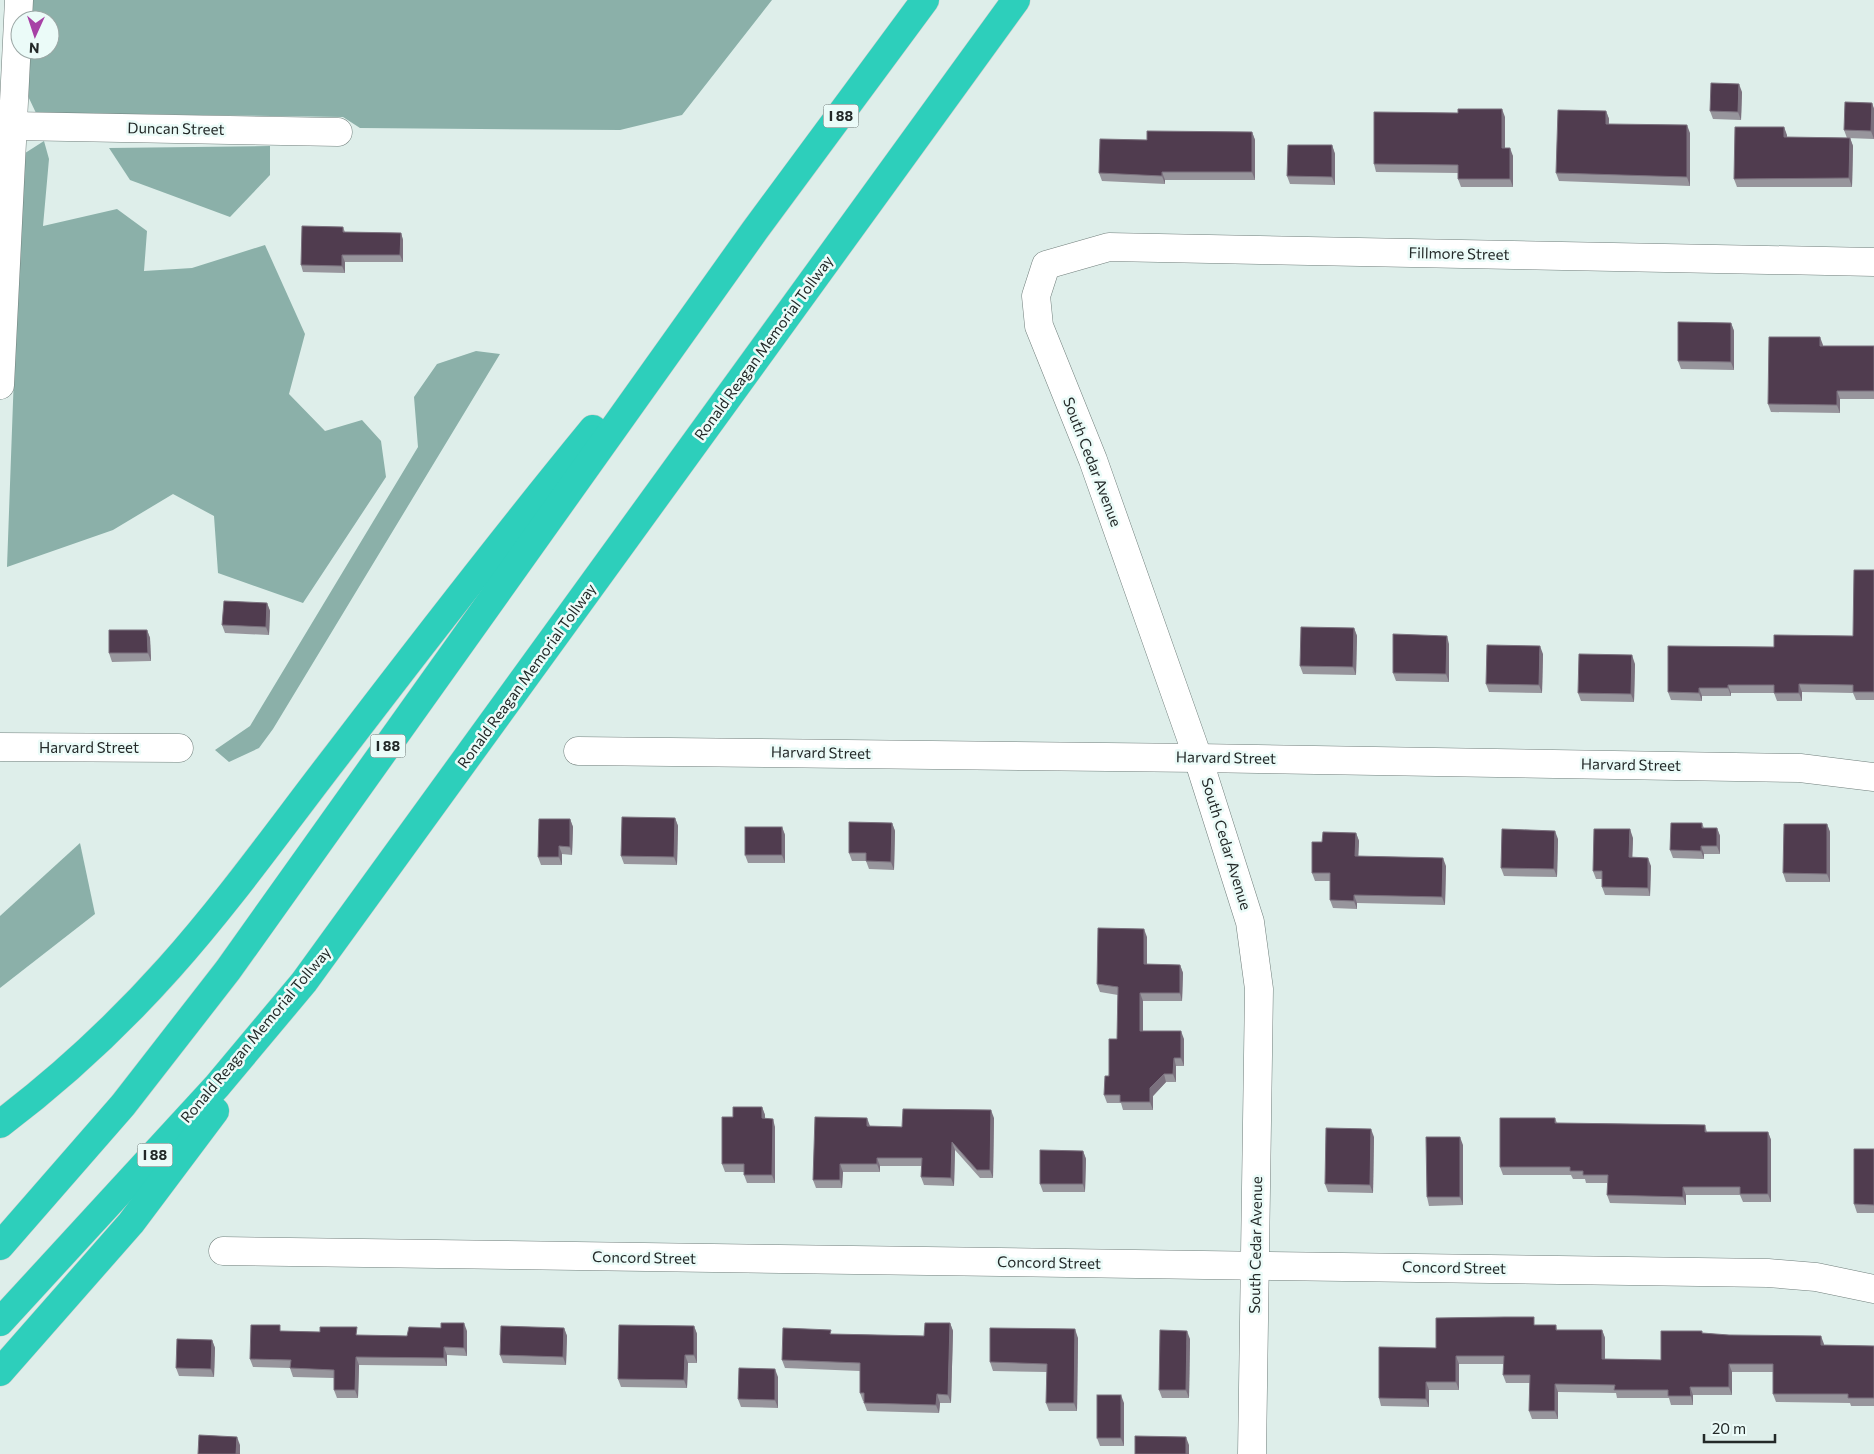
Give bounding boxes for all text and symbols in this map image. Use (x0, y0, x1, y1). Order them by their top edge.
north arrow (10, 10, 60, 60)
text: N (29, 40, 40, 57)
road number: I 88 (824, 104, 858, 128)
street label: Duncan Street (127, 118, 225, 138)
street label: Fillmore Street (1408, 243, 1510, 263)
street label: Ronald Reagan Memorial Tollway (690, 251, 836, 443)
street label: South Cedar Avenue (1060, 394, 1126, 529)
street label: Ronald Reagan Memorial Tollway (453, 579, 599, 771)
road number: I 88 (370, 734, 406, 758)
street label: Harvard Street (39, 738, 139, 756)
street label: Harvard Street (771, 742, 871, 762)
street label: Harvard Street (1176, 747, 1276, 767)
street label: Harvard Street (1581, 754, 1681, 774)
street label: South Cedar Avenue (1198, 775, 1256, 912)
street label: Ronald Reagan Memorial Tollway (176, 943, 334, 1126)
road number: I 88 (138, 1144, 172, 1166)
street label: South Cedar Avenue (1245, 1176, 1265, 1314)
street label: Concord Street (592, 1247, 696, 1267)
street label: Concord Street (997, 1252, 1101, 1272)
street label: Concord Street (1402, 1257, 1506, 1277)
scale bar (1704, 1412, 1775, 1444)
text: 20 m (1712, 1419, 1746, 1437)

